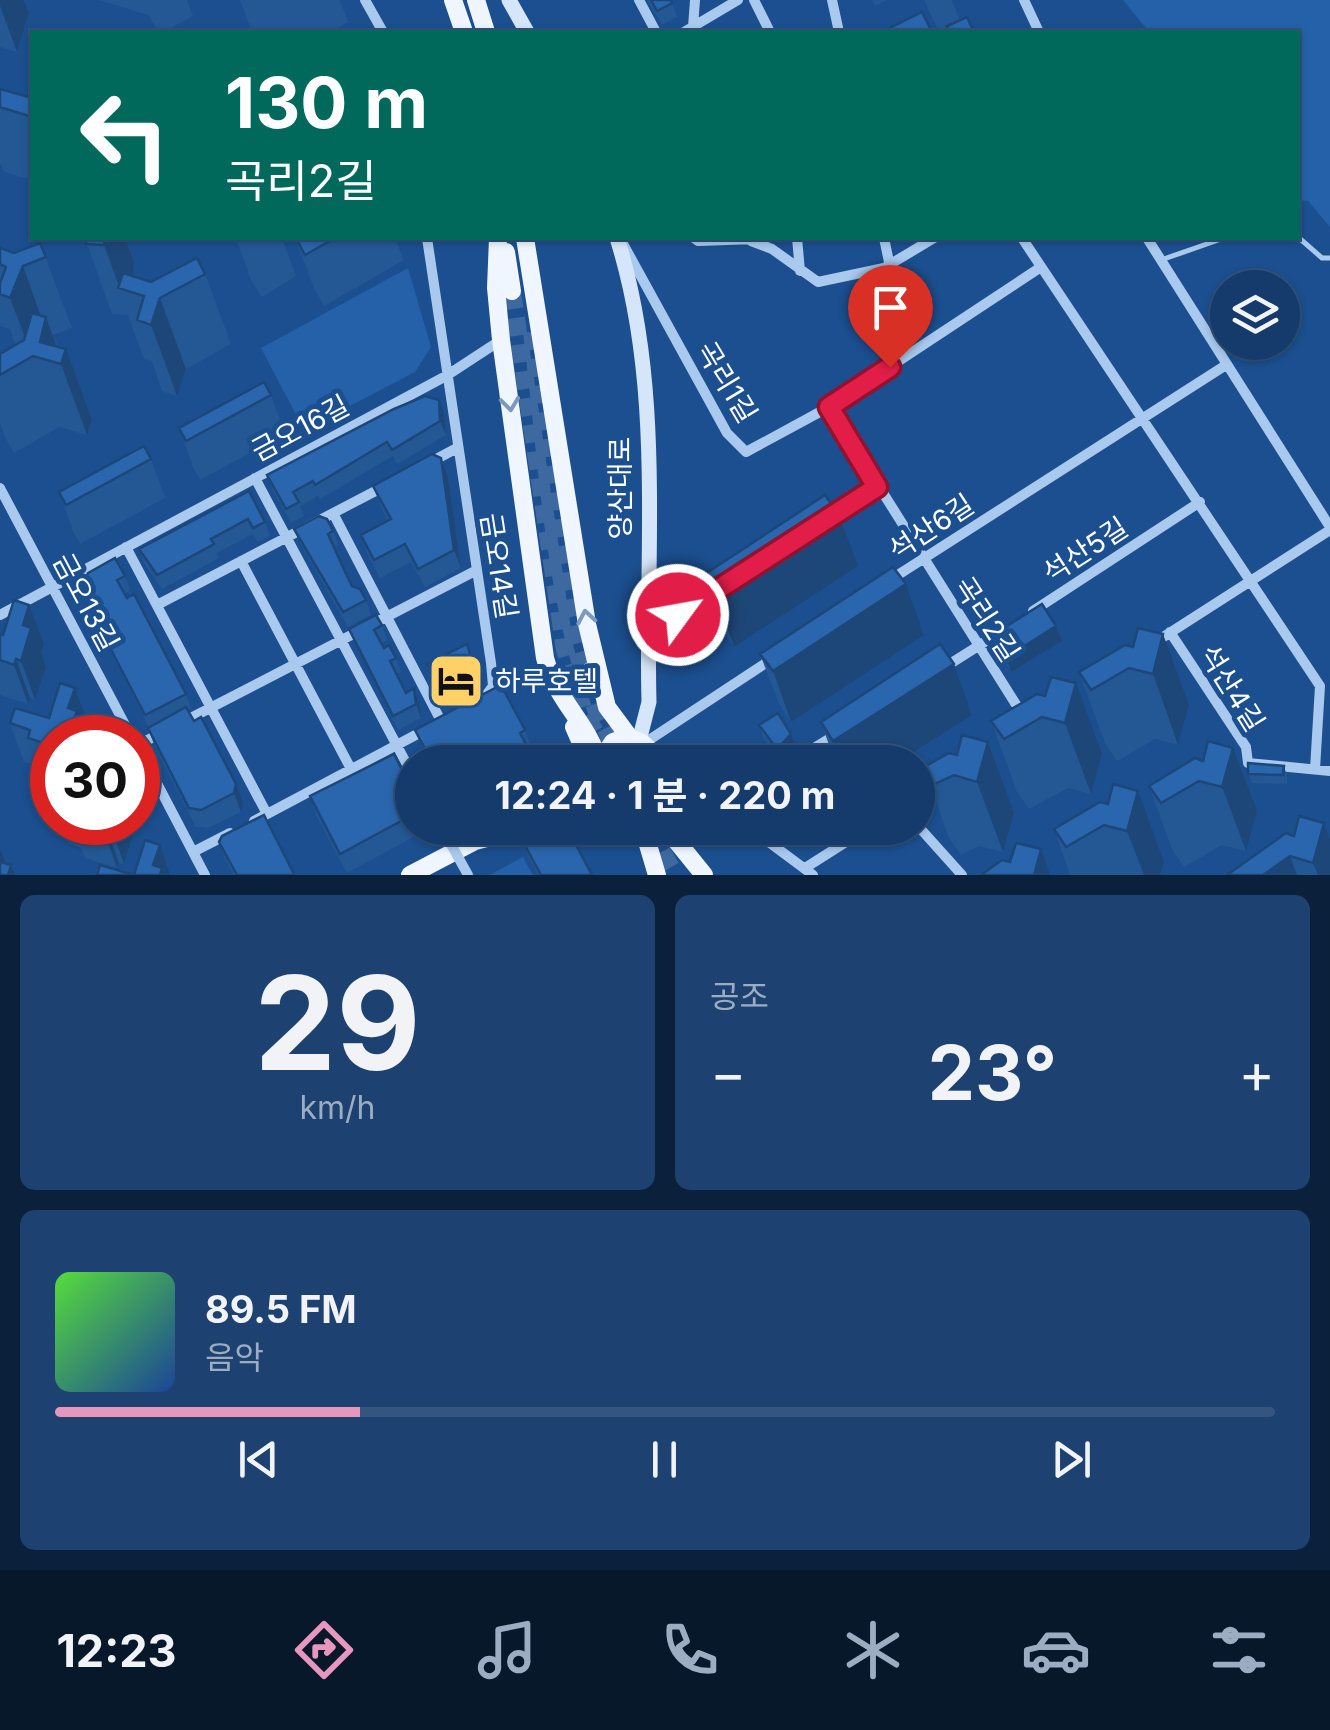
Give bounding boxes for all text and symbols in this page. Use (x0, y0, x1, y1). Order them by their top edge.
text: 130 m (225, 60, 428, 145)
icon: left (60, 70, 190, 200)
text: 곡리2길 (225, 153, 377, 208)
pin (848, 265, 933, 368)
map controls (1210, 270, 1300, 360)
button: layers (1210, 270, 1300, 360)
icon: arrive (863, 280, 918, 335)
street label: 곡리1길 (690, 335, 764, 429)
street label: 금오16길 (245, 388, 355, 468)
one-way arrow (498, 396, 519, 413)
street label: 양산대로 (603, 436, 637, 540)
street label: 석산6길 (882, 487, 980, 567)
street label: 석산5길 (1036, 510, 1134, 590)
street label: 금오14길 (474, 511, 524, 621)
street label: 금오13길 (46, 547, 126, 657)
position arrow (626, 563, 730, 667)
street label: 곡리2길 (947, 570, 1027, 668)
one-way arrow (576, 608, 597, 625)
street label: 석산4길 (1192, 639, 1272, 737)
hotel icon: 하루호텔 (426, 651, 486, 711)
place label: 하루호텔 (495, 664, 598, 698)
speed limit sign: 30 (30, 715, 160, 845)
text: 12:24 · 1 분 · 220 m (495, 772, 835, 818)
text: 29 (254, 944, 421, 1101)
text: 공조 (710, 977, 769, 1016)
text: 23° (928, 1027, 1057, 1118)
text: − (710, 1040, 746, 1106)
text: + (1239, 1040, 1275, 1106)
text: km/h (299, 1088, 376, 1127)
text: 89.5 FM (205, 1286, 357, 1332)
text: 음악 (205, 1338, 264, 1377)
icon: previous (231, 1432, 286, 1487)
icon: pause (637, 1432, 692, 1487)
icon: next (1044, 1432, 1099, 1487)
icon: directions (289, 1615, 359, 1685)
icon: music (472, 1615, 542, 1685)
icon: phone (655, 1615, 725, 1685)
icon: climate (838, 1615, 908, 1685)
icon: car (1021, 1615, 1091, 1685)
icon: filters (1204, 1615, 1274, 1685)
text: 12:23 (56, 1623, 177, 1678)

